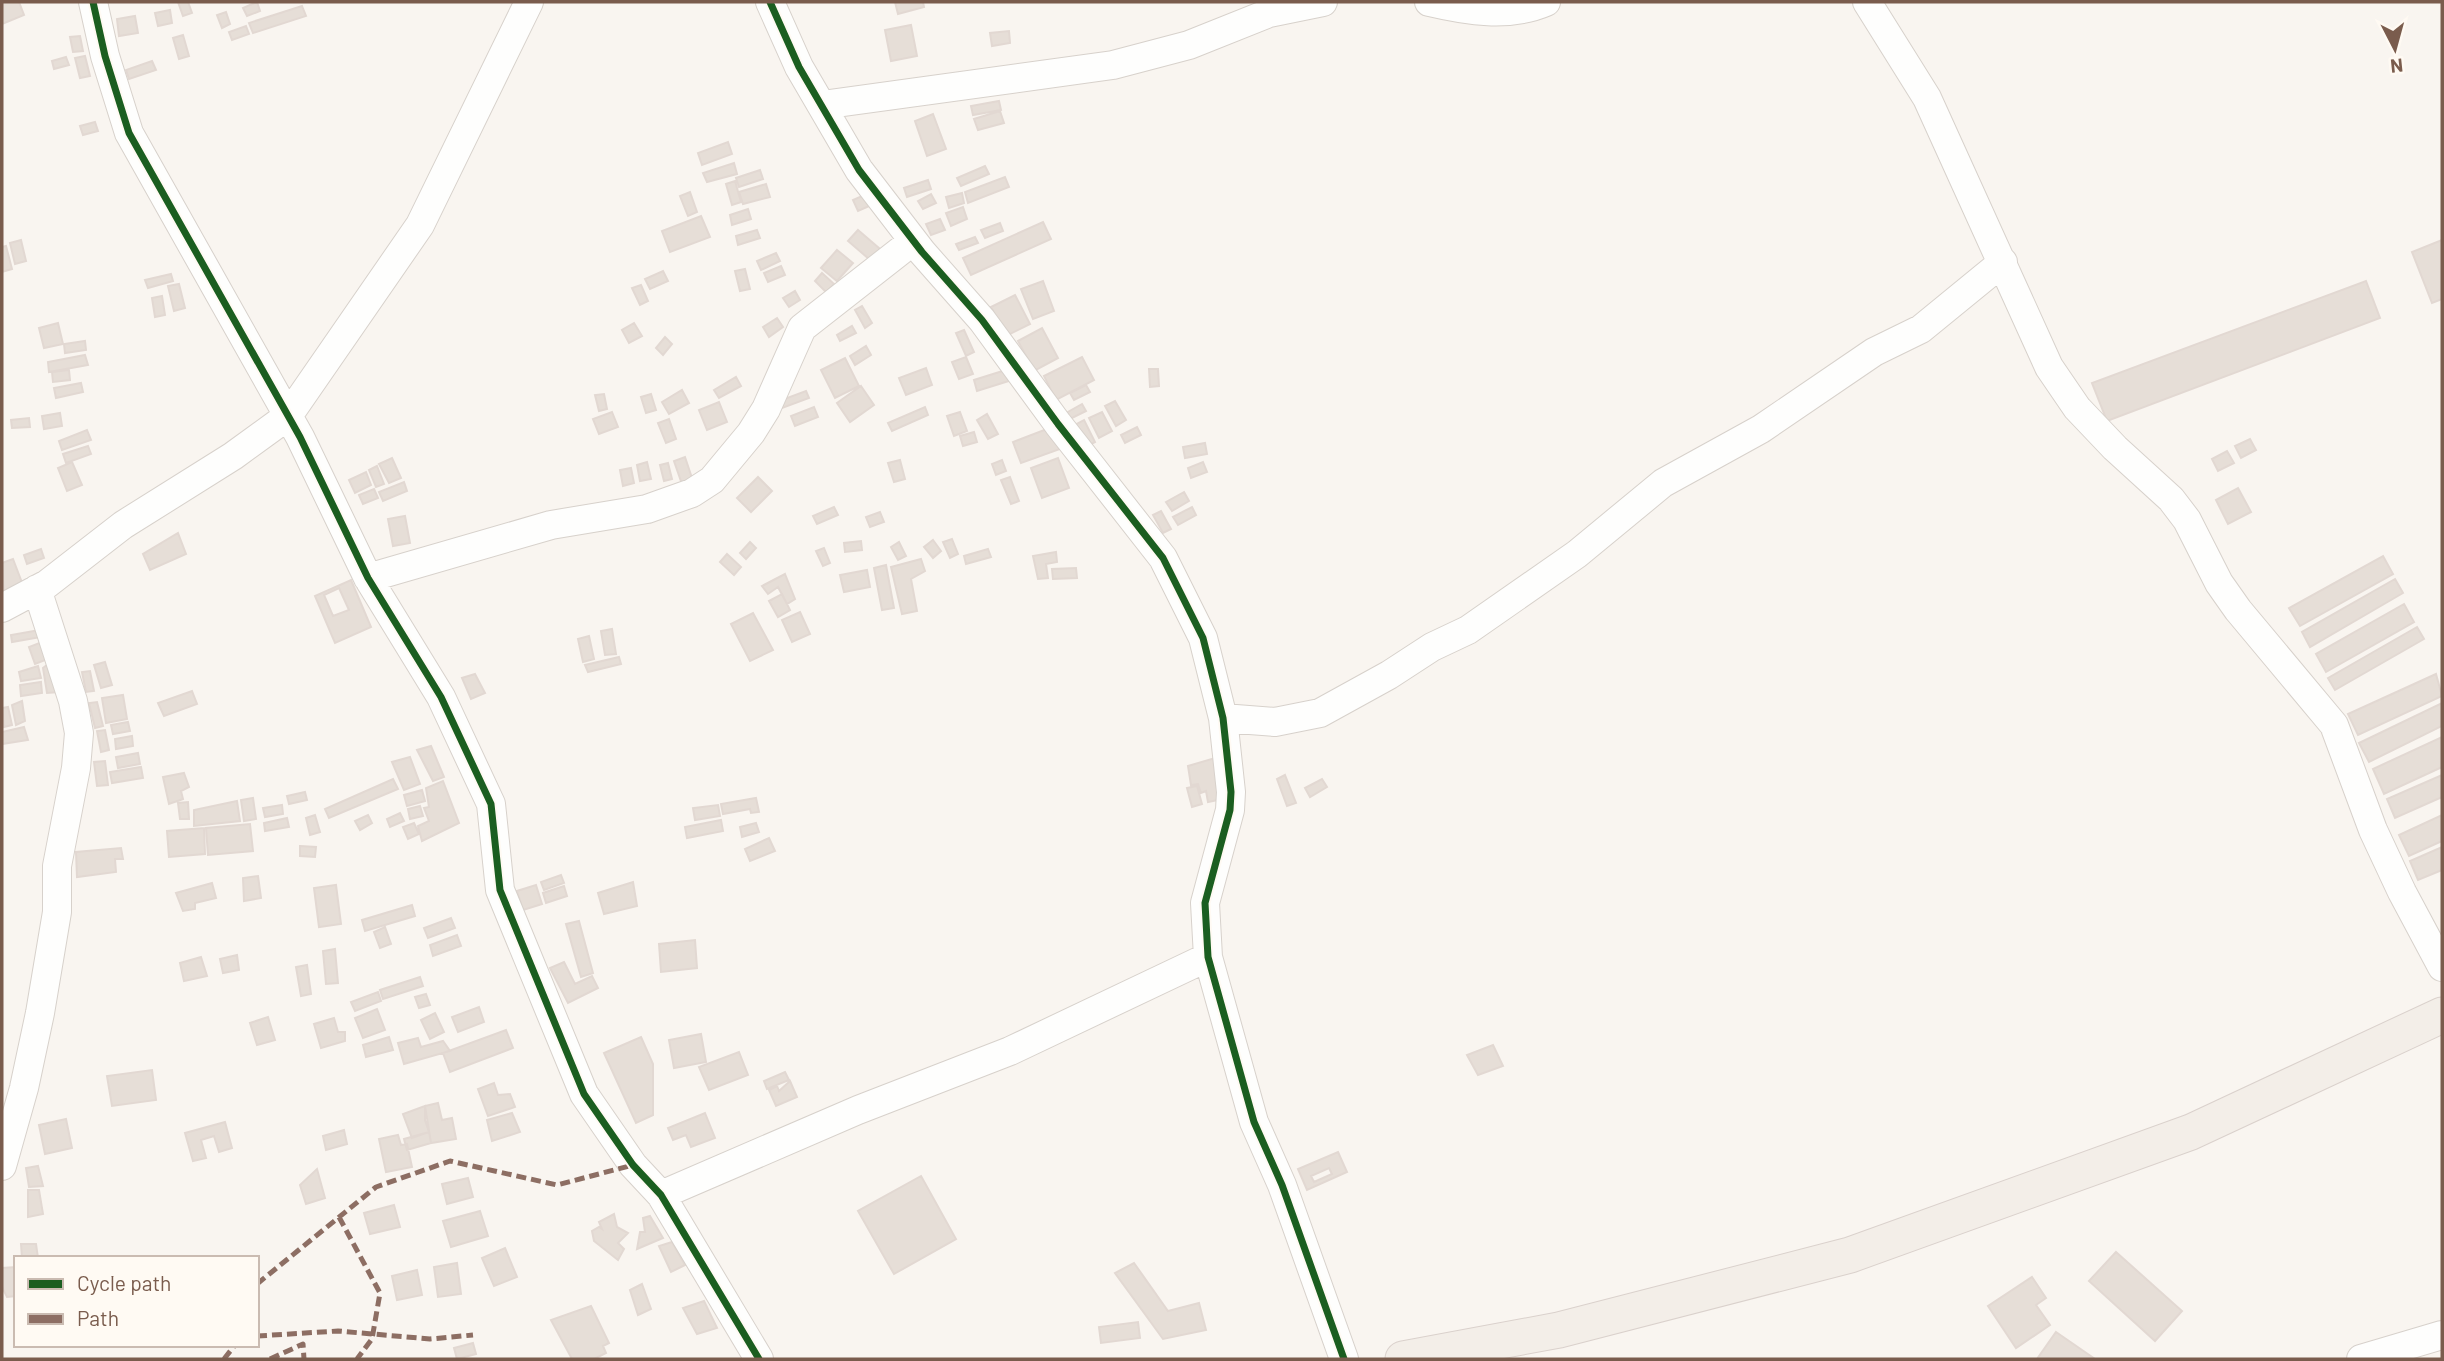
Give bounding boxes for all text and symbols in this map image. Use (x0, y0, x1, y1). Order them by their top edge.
north arrow (2360, 14, 2430, 84)
text: N (2389, 54, 2404, 79)
legend (14, 1256, 259, 1347)
text: Cycle path (77, 1270, 171, 1295)
text: Path (77, 1305, 119, 1330)

